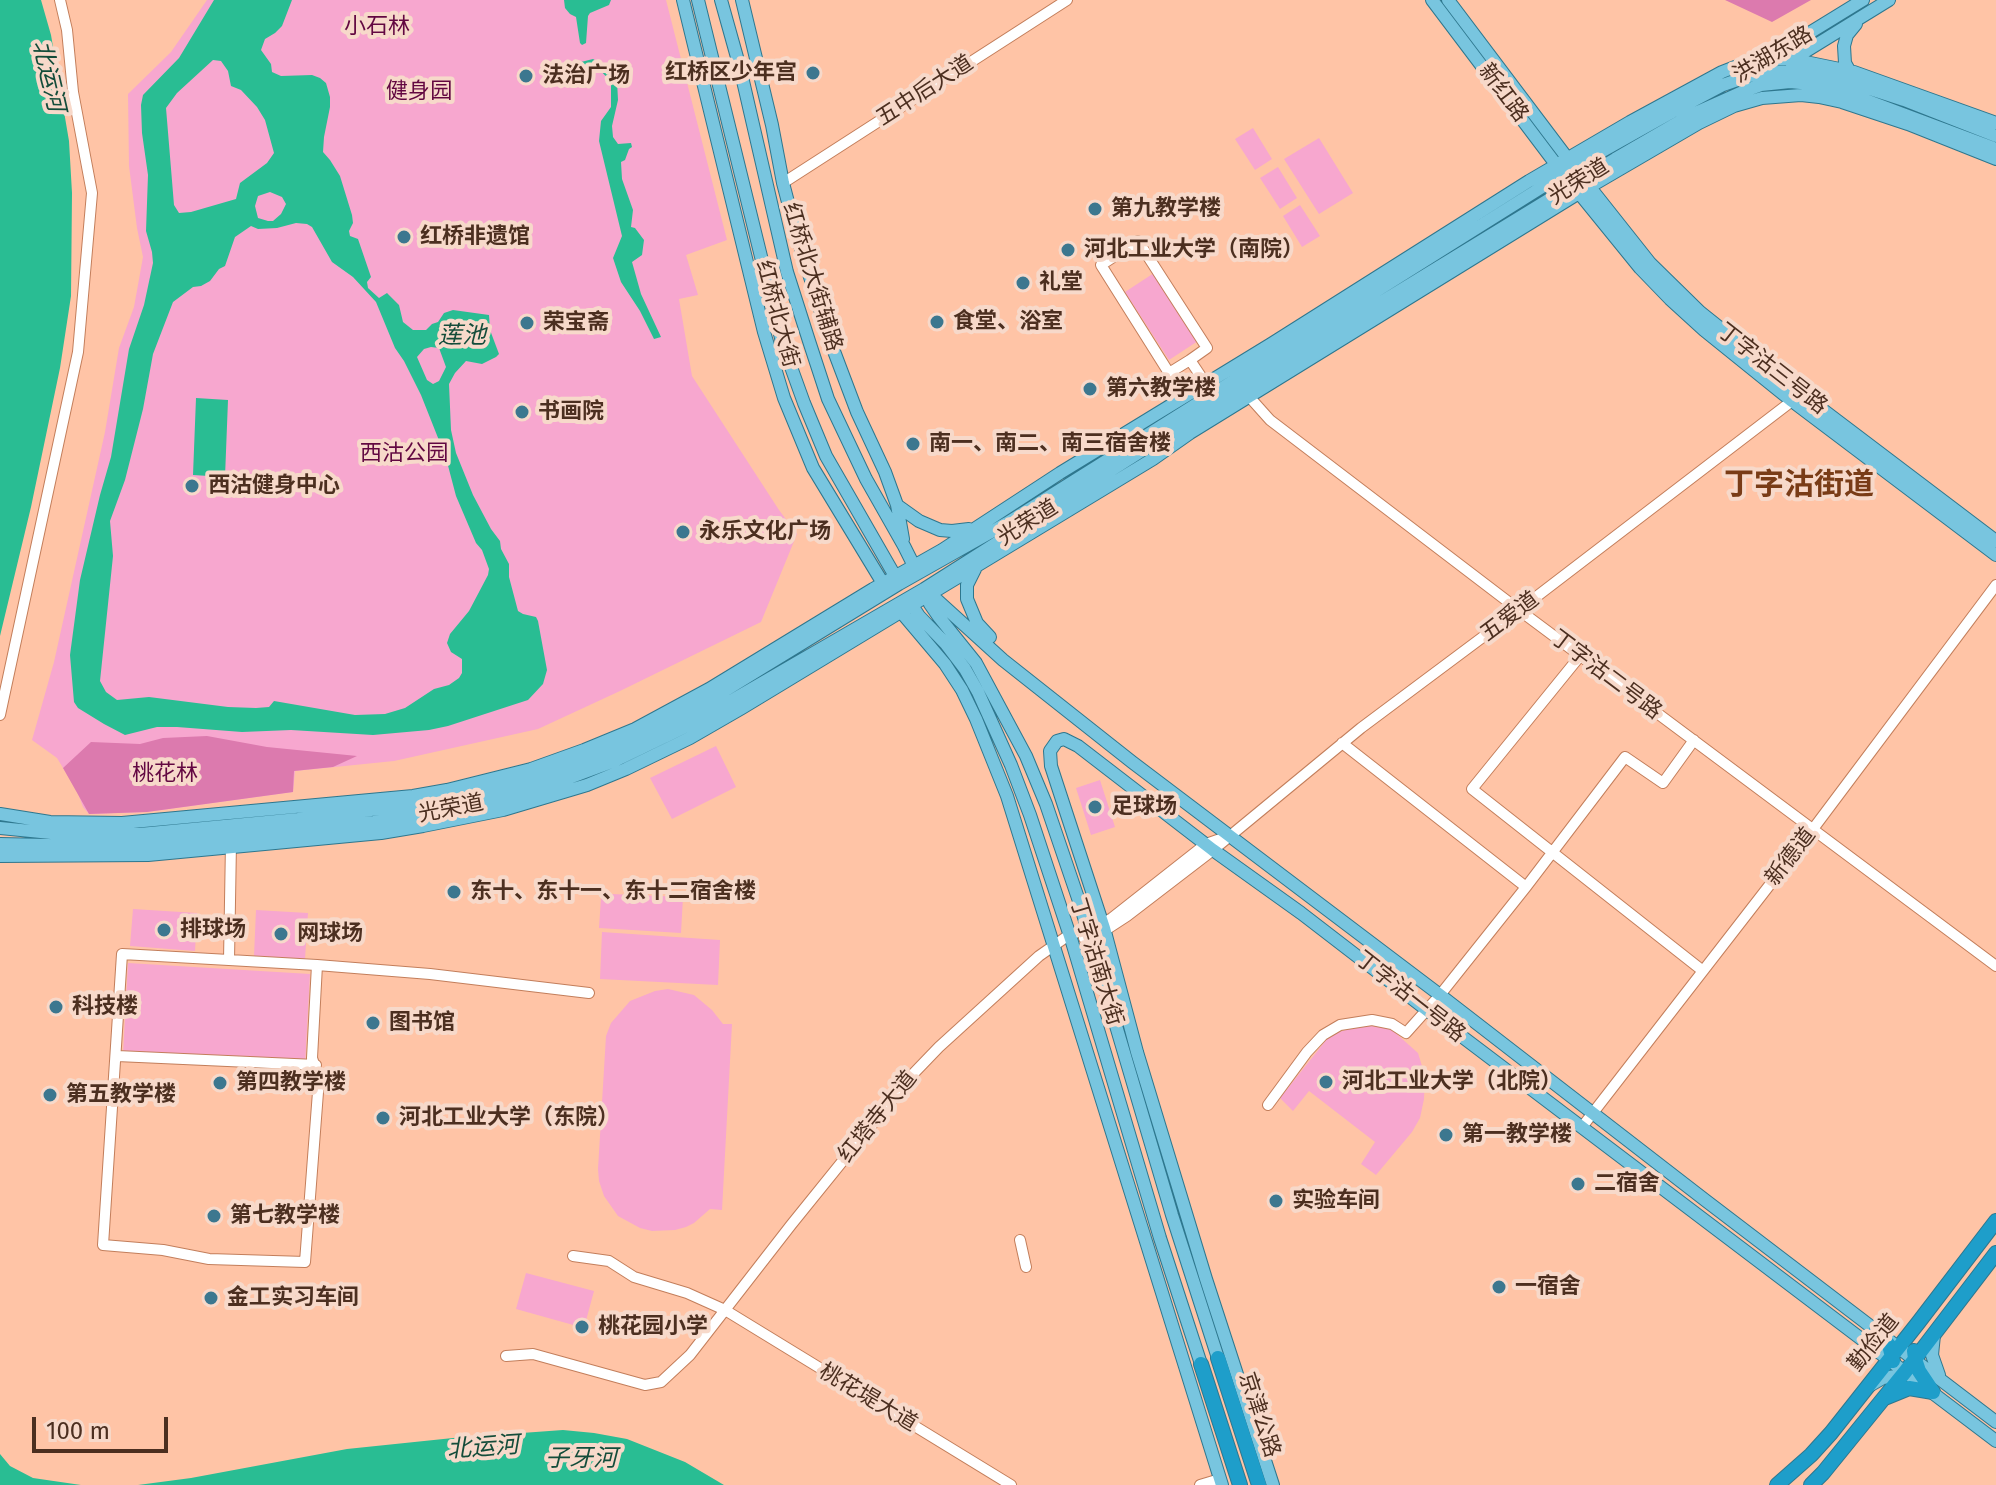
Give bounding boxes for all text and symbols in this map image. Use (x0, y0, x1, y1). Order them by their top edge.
park label: 小石林 (344, 14, 410, 40)
street label: 洪湖东路 (1728, 21, 1818, 89)
water label: 北运河 (26, 38, 70, 114)
street label: 五中后大道 (872, 50, 978, 132)
street label: 新红路 (1473, 59, 1533, 127)
place label: 红桥区少年宫 (665, 60, 797, 86)
place label: 法治广场 (542, 63, 630, 89)
marker: 红桥区少年宫 (804, 64, 822, 82)
marker: 法治广场 (517, 67, 535, 85)
park label: 健身园 (386, 79, 452, 105)
street label: 光荣道 (1544, 153, 1614, 211)
place label: 第九教学楼 (1111, 196, 1221, 222)
street label: 红桥北大街辅路 (777, 200, 847, 354)
marker: 第九教学楼 (1086, 200, 1104, 218)
place label: 红桥非遗馆 (420, 224, 530, 250)
marker: 红桥非遗馆 (395, 228, 413, 246)
place label: 河北工业大学（南院） (1084, 237, 1304, 263)
marker: 河北工业大学（南院） (1059, 241, 1077, 259)
street label: 红桥北大街 (750, 257, 804, 371)
place label: 礼堂 (1039, 270, 1083, 296)
marker: 礼堂 (1014, 274, 1032, 292)
place label: 食堂、浴室 (953, 309, 1063, 335)
place label: 荣宝斋 (543, 310, 609, 336)
marker: 食堂、浴室 (928, 313, 946, 331)
marker: 荣宝斋 (518, 314, 536, 332)
street label: 丁字沽三号路 (1712, 318, 1832, 420)
water label: 莲池 (438, 322, 486, 350)
place label: 第六教学楼 (1106, 376, 1216, 402)
marker: 第六教学楼 (1081, 380, 1099, 398)
place label: 书画院 (538, 399, 604, 425)
marker: 书画院 (513, 403, 531, 421)
place label: 南一、南二、南三宿舍楼 (929, 431, 1171, 457)
marker: 南一、南二、南三宿舍楼 (904, 435, 922, 453)
park label: 西沽公园 (360, 441, 448, 467)
district label: 丁字沽街道 (1724, 468, 1874, 504)
place label: 西沽健身中心 (208, 473, 340, 499)
marker: 西沽健身中心 (183, 477, 201, 495)
street label: 光荣道 (993, 494, 1063, 552)
place label: 永乐文化广场 (699, 519, 831, 545)
marker: 永乐文化广场 (674, 523, 692, 541)
street label: 五爱道 (1476, 587, 1544, 647)
street label: 丁字沽二号路 (1545, 625, 1667, 725)
park label: 桃花林 (132, 761, 198, 787)
street label: 光荣道 (416, 790, 486, 828)
place label: 足球场 (1111, 794, 1177, 820)
marker: 足球场 (1086, 798, 1104, 816)
street label: 新德道 (1760, 823, 1822, 891)
place label: 东十、东十一、东十二宿舍楼 (470, 879, 756, 905)
marker: 东十、东十一、东十二宿舍楼 (445, 883, 463, 901)
street label: 丁字沽南大街 (1064, 895, 1128, 1029)
place label: 排球场 (180, 917, 246, 943)
marker: 排球场 (155, 921, 173, 939)
place label: 网球场 (297, 921, 363, 947)
marker: 网球场 (272, 925, 290, 943)
street label: 丁字沽一号路 (1350, 946, 1470, 1048)
place label: 科技楼 (72, 994, 138, 1020)
marker: 科技楼 (47, 998, 65, 1016)
place label: 图书馆 (389, 1010, 455, 1036)
marker: 图书馆 (364, 1014, 382, 1032)
street label: 红塔寺大道 (833, 1066, 923, 1168)
place label: 河北工业大学（北院） (1342, 1069, 1562, 1095)
place label: 第四教学楼 (236, 1070, 346, 1096)
marker: 河北工业大学（北院） (1317, 1073, 1335, 1091)
marker: 第四教学楼 (211, 1074, 229, 1092)
place label: 第五教学楼 (66, 1082, 176, 1108)
marker: 第五教学楼 (41, 1086, 59, 1104)
place label: 河北工业大学（东院） (399, 1105, 619, 1131)
marker: 河北工业大学（东院） (374, 1109, 392, 1127)
place label: 第一教学楼 (1462, 1122, 1572, 1148)
marker: 第一教学楼 (1437, 1126, 1455, 1144)
place label: 二宿舍 (1594, 1171, 1660, 1197)
marker: 二宿舍 (1569, 1175, 1587, 1193)
place label: 实验车间 (1292, 1188, 1380, 1214)
marker: 实验车间 (1267, 1192, 1285, 1210)
place label: 第七教学楼 (230, 1203, 340, 1229)
marker: 第七教学楼 (205, 1207, 223, 1225)
place label: 一宿舍 (1515, 1274, 1581, 1300)
marker: 一宿舍 (1490, 1278, 1508, 1296)
place label: 金工实习车间 (227, 1285, 359, 1311)
marker: 金工实习车间 (202, 1289, 220, 1307)
street label: 勤俭道 (1843, 1309, 1905, 1377)
place label: 桃花园小学 (598, 1314, 708, 1340)
marker: 桃花园小学 (573, 1318, 591, 1336)
street label: 桃花堤大道 (814, 1358, 922, 1438)
street label: 京津公路 (1233, 1369, 1285, 1461)
scale bar (36, 1401, 172, 1451)
text: 100 m (46, 1417, 110, 1445)
water label: 北运河 (446, 1431, 520, 1465)
water label: 子牙河 (545, 1445, 617, 1473)

